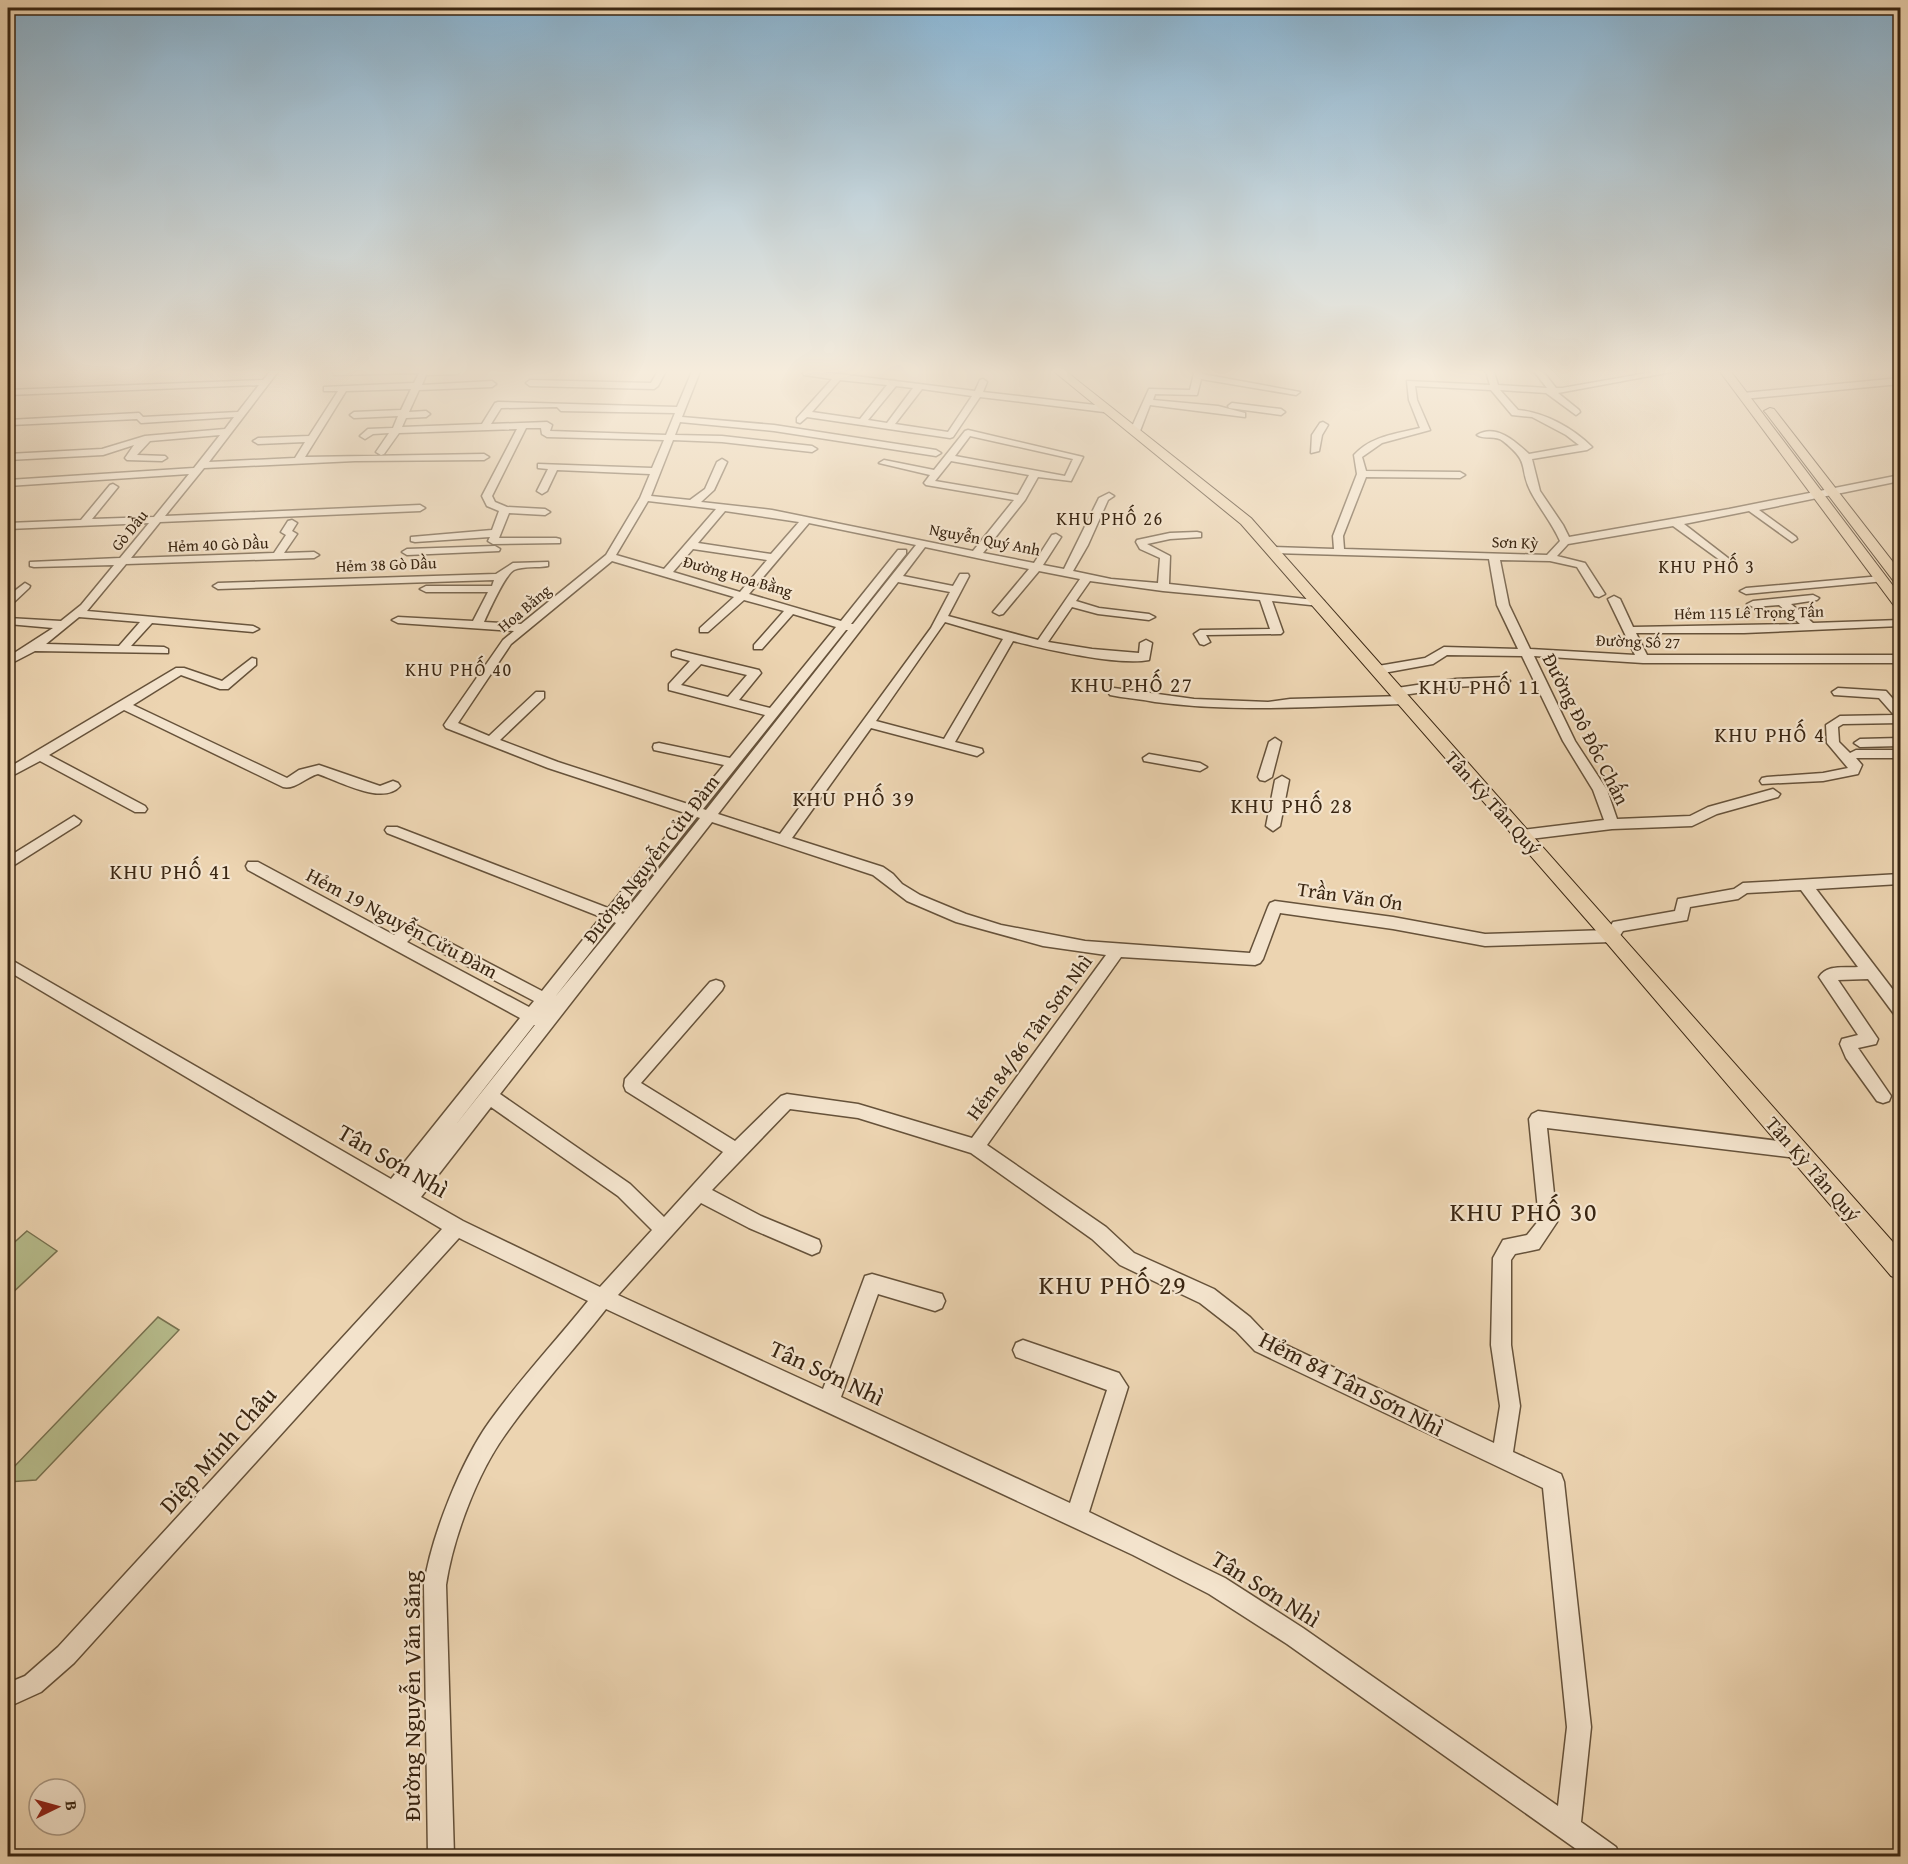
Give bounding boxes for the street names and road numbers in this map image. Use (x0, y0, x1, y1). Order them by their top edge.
street label: Gò Dầu (105, 504, 153, 556)
street label: Nguyễn Quý Anh (927, 516, 1043, 562)
street label: Sơn Kỳ (1491, 529, 1539, 555)
street label: Hẻm 40 Gò Dầu (167, 530, 269, 558)
street label: Đường Hoa Bằng (681, 549, 795, 603)
street label: Hẻm 38 Gò Dầu (335, 550, 437, 578)
street label: Hoa Bằng (492, 578, 556, 638)
street label: Hẻm 115 Lê Trọng Tấn (1674, 599, 1824, 625)
street label: Đường Số 27 (1596, 628, 1681, 654)
street label: Đường Đô Đốc Chấn (1536, 648, 1637, 810)
street label: Tân Kỳ Tân Quý (1439, 744, 1548, 861)
street label: Đường Nguyễn Cửu Đàm (575, 768, 726, 949)
street label: Hẻm 19 Nguyễn Cửu Đàm (302, 860, 503, 986)
street label: Trần Văn Ơn (1295, 874, 1405, 917)
street label: Hẻm 84/86 Tân Sơn Nhì (959, 948, 1099, 1126)
street label: Tân Kỳ Tân Quý (1759, 1109, 1868, 1228)
street label: Tân Sơn Nhì (331, 1115, 456, 1207)
street label: Hẻm 84 Tân Sơn Nhì (1254, 1322, 1451, 1446)
street label: Tân Sơn Nhì (764, 1331, 891, 1415)
street label: Diệp Minh Châu (151, 1378, 284, 1521)
street label: Tân Sơn Nhì (1205, 1541, 1328, 1636)
street label: Đường Nguyễn Văn Săng (394, 1571, 429, 1821)

